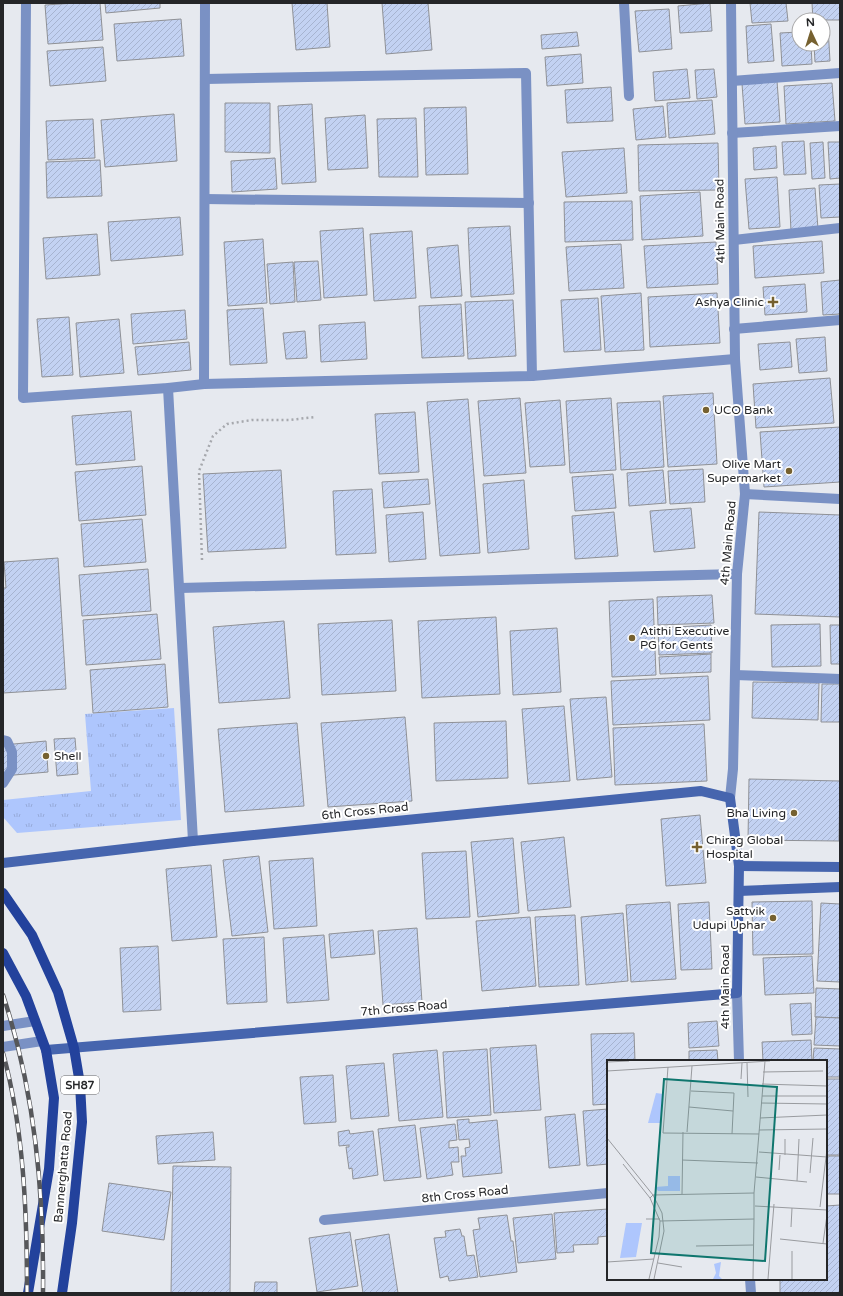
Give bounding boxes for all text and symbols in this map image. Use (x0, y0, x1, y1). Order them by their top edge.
north arrow (791, 12, 831, 52)
text: N (805, 16, 815, 29)
street label: 4th Main Road (712, 179, 728, 263)
place label: Ashya Clinic (695, 295, 764, 309)
marker: Ashya Clinic (767, 296, 779, 308)
place label: UCO Bank (714, 403, 773, 417)
marker: UCO Bank (701, 405, 711, 415)
place label: Olive Mart Supermarket (707, 457, 781, 485)
marker: Olive Mart Supermarket (784, 466, 794, 476)
street label: 4th Main Road (717, 500, 739, 586)
place label: Atithi Executive PG for Gents (640, 624, 730, 652)
marker: Atithi Executive PG for Gents (627, 633, 637, 643)
place label: Shell (54, 749, 81, 763)
marker: Shell (41, 751, 51, 761)
street label: 6th Cross Road (321, 799, 409, 823)
place label: Bha Living (726, 806, 786, 820)
marker: Bha Living (789, 808, 799, 818)
place label: Chirag Global Hospital (706, 833, 783, 861)
marker: Chirag Global Hospital (691, 841, 703, 853)
place label: Sattvik Udupi Uphar (692, 904, 765, 932)
marker: Sattvik Udupi Uphar (768, 913, 778, 923)
street label: 4th Main Road (718, 945, 732, 1029)
street label: 7th Cross Road (360, 997, 448, 1019)
inset map (607, 1060, 827, 1280)
road number: SH87 (61, 1076, 99, 1094)
street label: Bannerghatta Road (51, 1111, 75, 1223)
street label: 8th Cross Road (421, 1182, 509, 1206)

